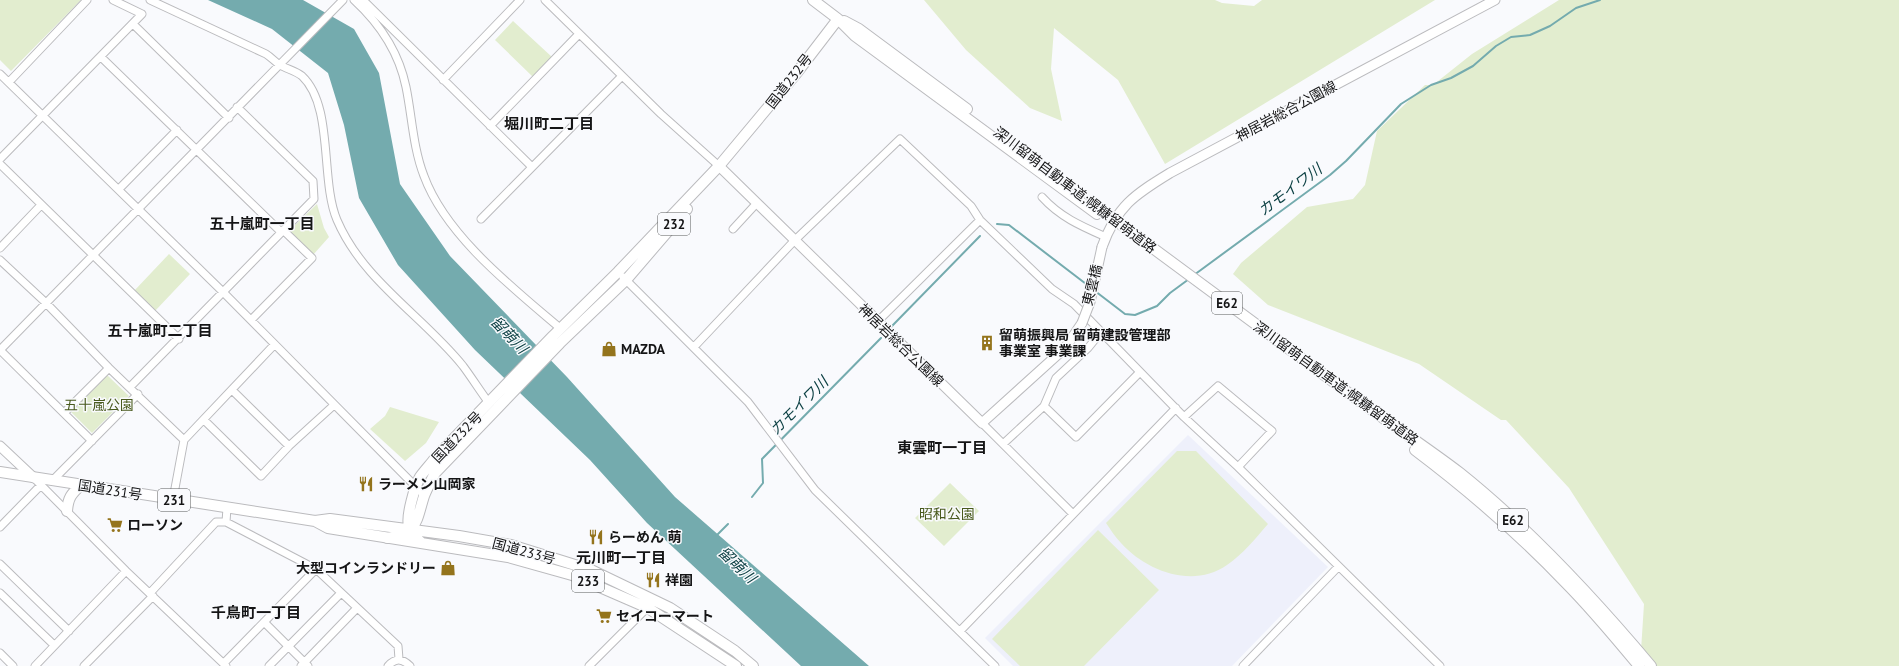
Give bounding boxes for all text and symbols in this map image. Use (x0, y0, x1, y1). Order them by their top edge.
street label: 国道232号 (762, 50, 816, 112)
street label: 神居岩総合公園線 (1232, 77, 1340, 145)
district label: 堀川町二丁目 (504, 114, 594, 133)
street label: 深川留萌自動車道;幌糠留萌道路 (990, 123, 1160, 257)
water label: カモイワ川 (1254, 158, 1327, 220)
road number: 232 (658, 213, 690, 235)
district label: 五十嵐町一丁目 (209, 214, 315, 233)
street label: 東雲橋 (1078, 262, 1106, 308)
road number: E62 (1212, 292, 1242, 314)
street label: 神居岩総合公園線 (854, 300, 948, 390)
water label: 留萌川 (487, 312, 533, 359)
street label: 深川留萌自動車道;幌糠留萌道路 (1250, 317, 1422, 449)
district label: 五十嵐町二丁目 (107, 321, 213, 340)
place label: 留萌振興局 留萌建設管理部 事業室 事業課 (999, 326, 1171, 360)
building icon: 留萌振興局 留萌建設管理部 事業室 事業課 (978, 334, 996, 352)
shop icon: MAZDA (600, 340, 618, 358)
place label: MAZDA (621, 340, 666, 358)
water label: カモイワ川 (765, 371, 833, 439)
park label: 五十嵐公園 (64, 396, 134, 414)
street label: 国道232号 (428, 407, 486, 467)
district label: 東雲町一丁目 (897, 438, 987, 457)
restaurant icon: ラーメン山岡家 (357, 475, 375, 493)
place label: ラーメン山岡家 (378, 475, 475, 493)
street label: 国道231号 (77, 476, 143, 504)
road number: 231 (158, 489, 190, 511)
park label: 昭和公園 (919, 505, 975, 523)
road number: E62 (1498, 509, 1528, 531)
supermarket icon: ローソン (106, 516, 124, 534)
place label: ローソン (127, 516, 183, 534)
restaurant icon: らーめん 萌 (587, 528, 605, 546)
place label: らーめん 萌 (608, 528, 682, 546)
street label: 国道233号 (490, 534, 558, 568)
water label: 留萌川 (714, 542, 762, 588)
district label: 元川町一丁目 (576, 548, 666, 567)
place label: 大型コインランドリー (296, 559, 436, 577)
shop icon: 大型コインランドリー (439, 559, 457, 577)
road number: 233 (572, 570, 604, 592)
restaurant icon: 祥園 (644, 571, 662, 589)
place label: 祥園 (665, 571, 693, 589)
district label: 千鳥町一丁目 (211, 603, 301, 622)
supermarket icon: セイコーマート (595, 607, 613, 625)
place label: セイコーマート (616, 607, 714, 625)

